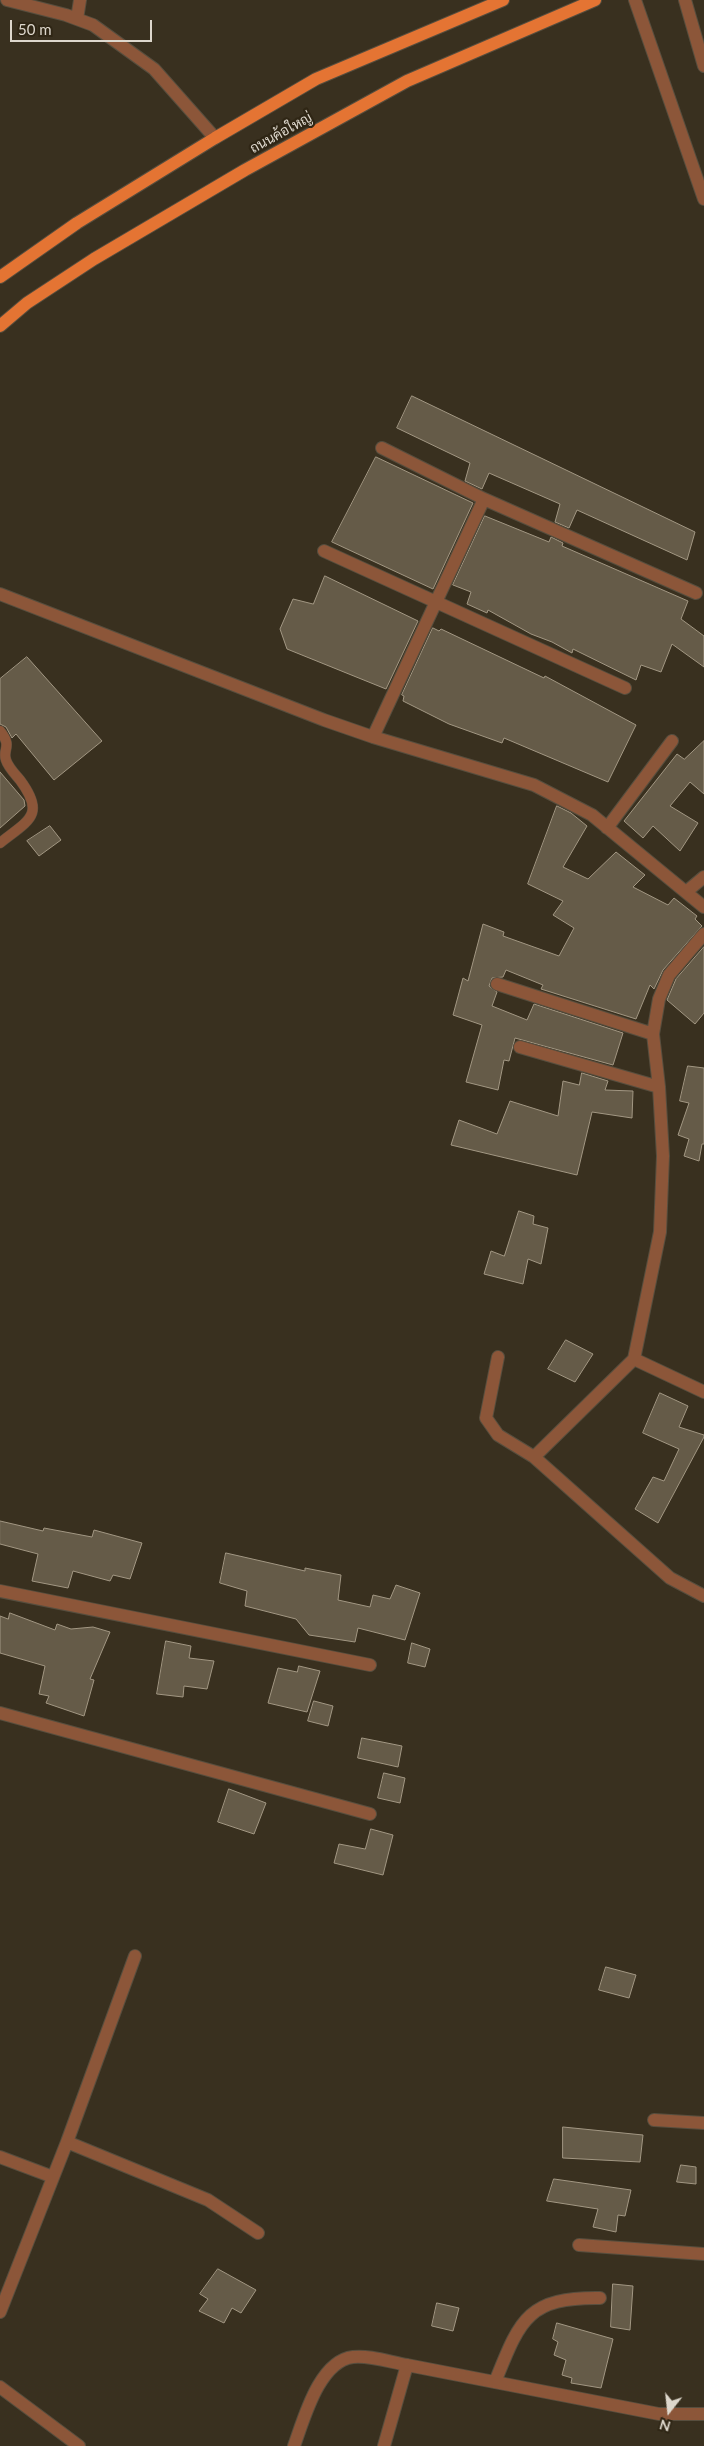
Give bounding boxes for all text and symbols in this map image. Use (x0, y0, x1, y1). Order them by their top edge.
scale bar (12, 10, 155, 42)
text: 50 m (18, 20, 52, 38)
street label: ถนนค้อใหญ่ (247, 109, 315, 157)
north arrow (644, 2386, 694, 2436)
text: N (657, 2416, 672, 2436)

